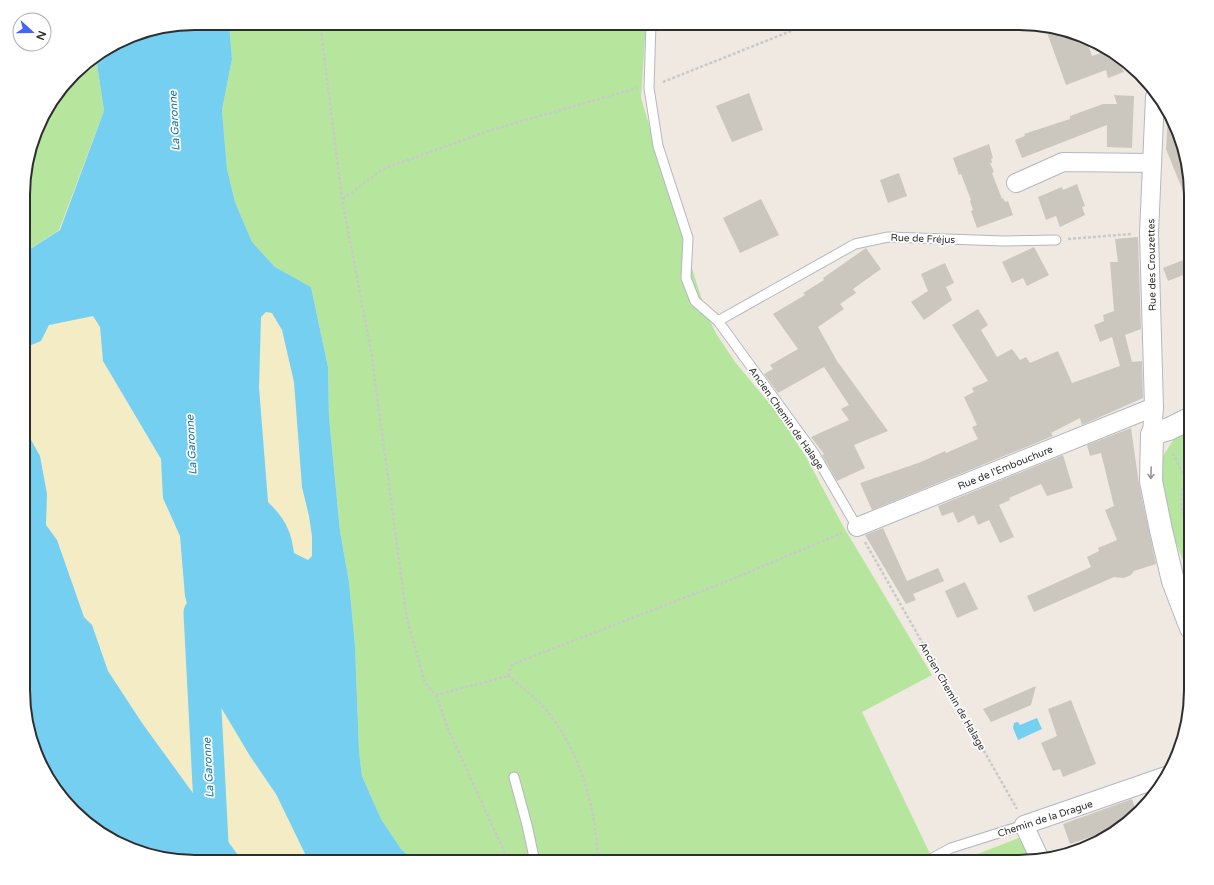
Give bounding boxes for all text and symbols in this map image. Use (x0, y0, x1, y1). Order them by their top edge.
north arrow (12, 12, 52, 52)
text: N (33, 29, 49, 42)
water label: La Garonne (166, 90, 183, 151)
street label: Rue des Crouzettes (1145, 219, 1159, 311)
street label: Rue de Fréjus (890, 232, 956, 246)
street label: Ancien Chemin de Halage (746, 365, 826, 472)
water label: La Garonne (183, 414, 200, 475)
street label: Rue de l'Embouchure (956, 443, 1055, 493)
one-way arrow (1148, 466, 1155, 479)
street label: Ancien Chemin de Halage (916, 640, 988, 753)
water label: La Garonne (200, 737, 217, 798)
street label: Chemin de la Drague (996, 798, 1095, 840)

